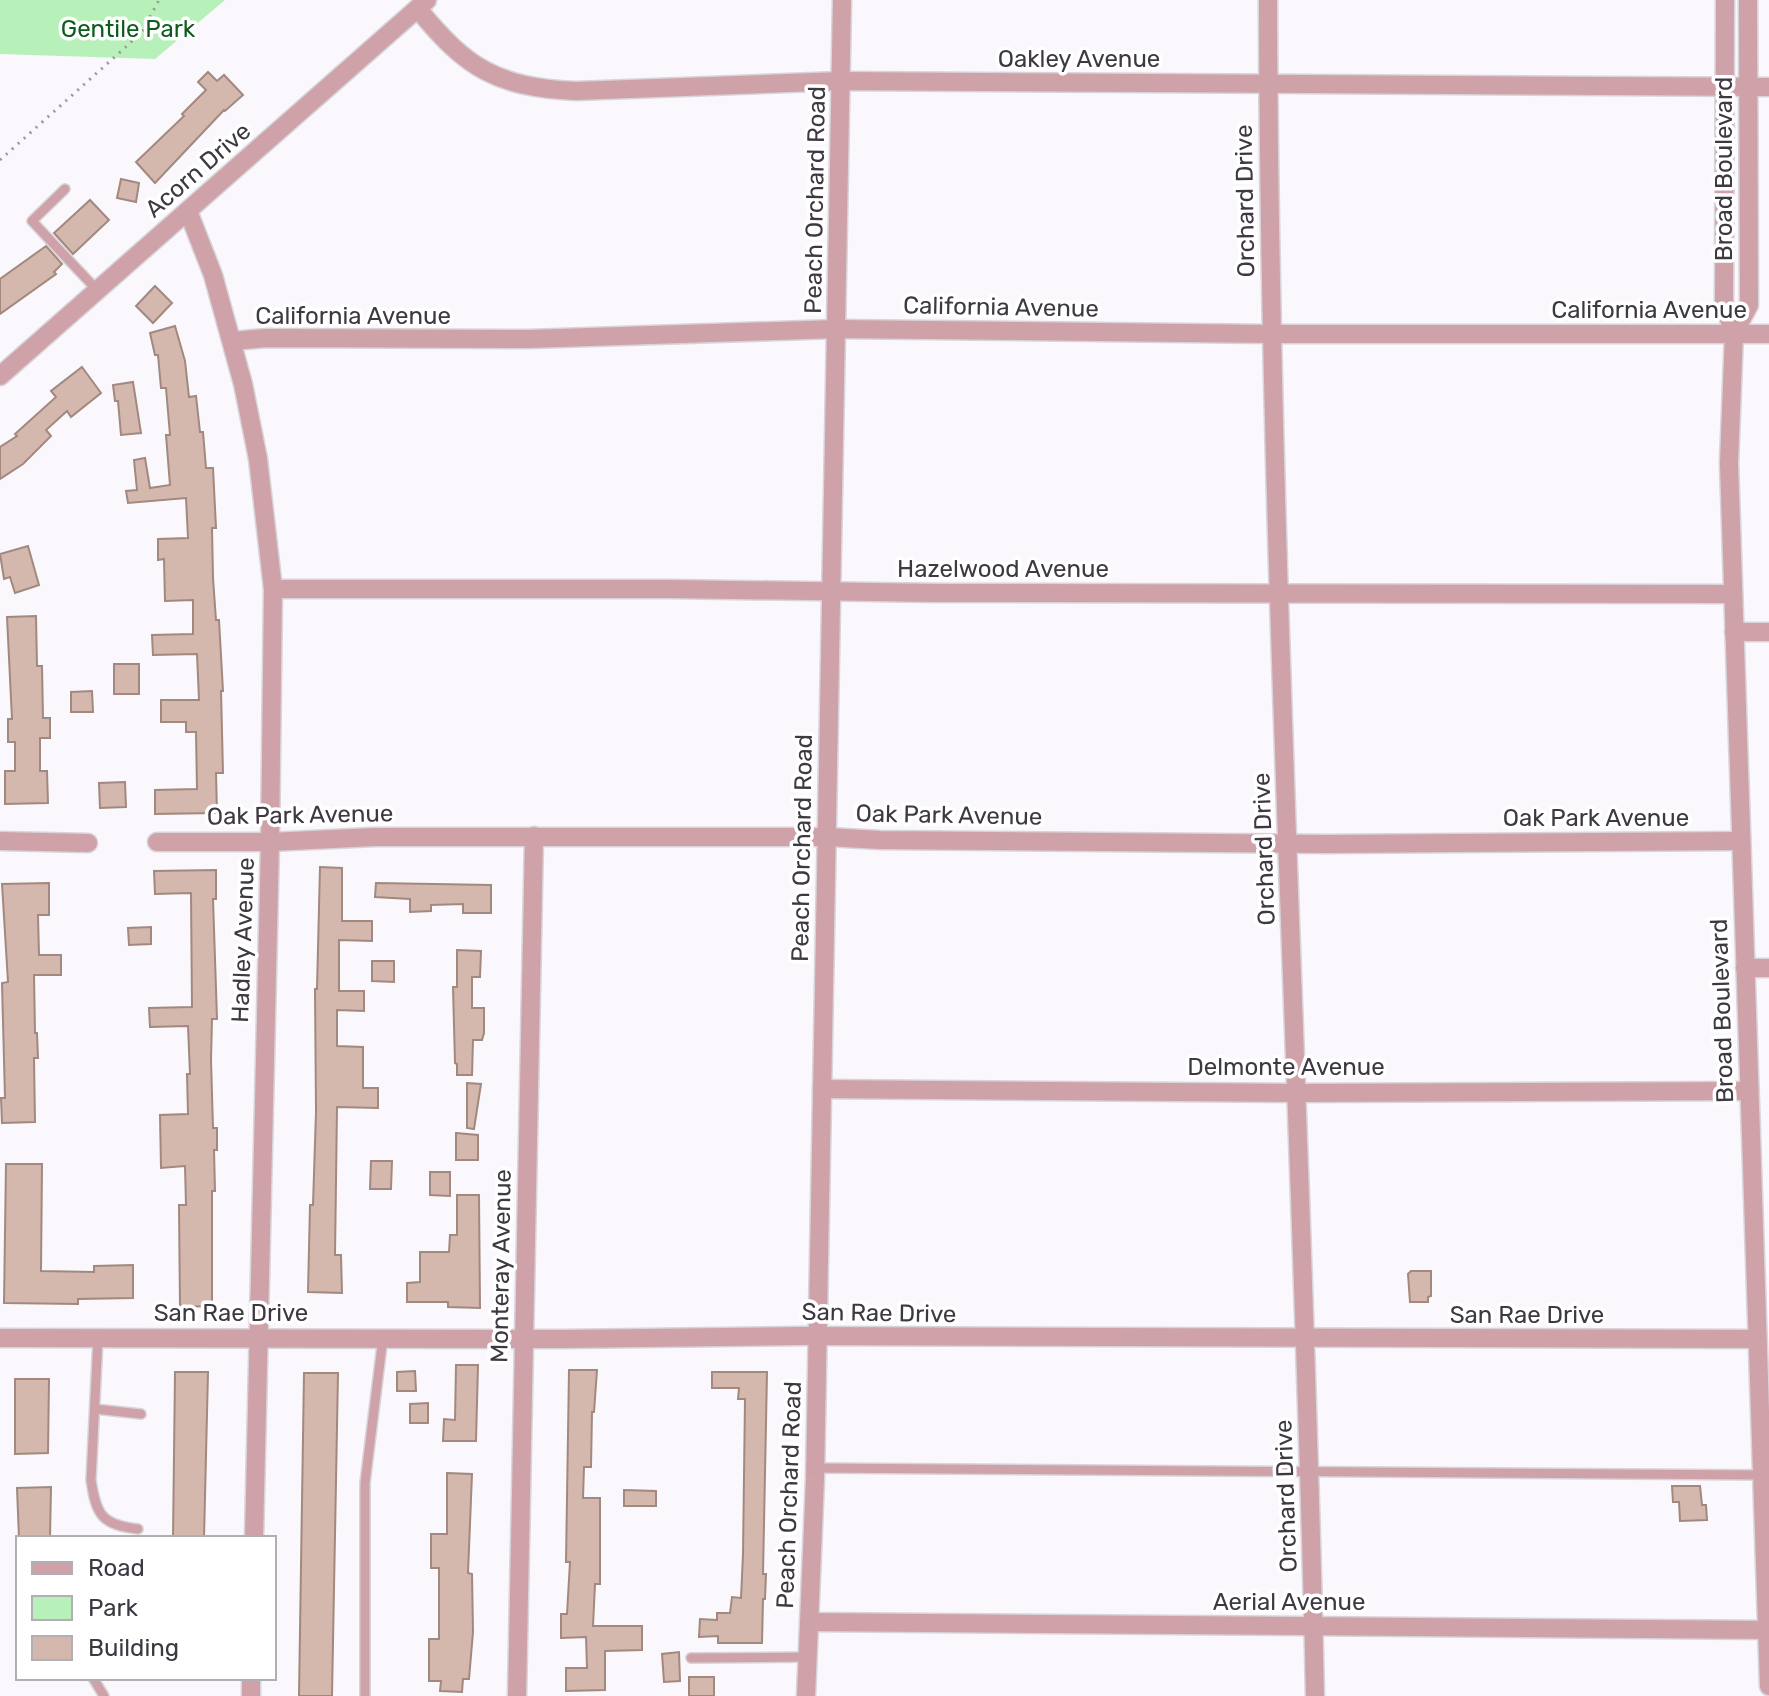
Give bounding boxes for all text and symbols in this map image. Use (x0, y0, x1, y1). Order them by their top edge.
park label: Gentile Park (61, 15, 196, 43)
street label: Oakley Avenue (998, 45, 1160, 73)
street label: Broad Boulevard (1710, 77, 1738, 261)
street label: Peach Orchard Road (799, 86, 831, 314)
street label: Acorn Drive (140, 117, 256, 223)
street label: Orchard Drive (1230, 124, 1260, 278)
street label: California Avenue (903, 291, 1099, 323)
street label: California Avenue (1551, 296, 1747, 324)
street label: California Avenue (255, 302, 451, 330)
street label: Hazelwood Avenue (897, 555, 1109, 583)
street label: Peach Orchard Road (786, 734, 818, 962)
street label: Orchard Drive (1247, 772, 1281, 926)
street label: Oak Park Avenue (207, 799, 393, 831)
street label: Oak Park Avenue (856, 799, 1042, 831)
street label: Oak Park Avenue (1503, 804, 1689, 832)
street label: Hadley Avenue (226, 857, 260, 1023)
street label: Broad Boulevard (1705, 918, 1739, 1104)
street label: Delmonte Avenue (1187, 1053, 1385, 1081)
street label: Monteray Avenue (485, 1169, 517, 1363)
street label: San Rae Drive (801, 1298, 957, 1328)
street label: San Rae Drive (154, 1299, 308, 1327)
street label: San Rae Drive (1450, 1301, 1604, 1329)
street label: Peach Orchard Road (771, 1381, 807, 1609)
street label: Orchard Drive (1269, 1419, 1303, 1573)
legend (16, 1536, 276, 1680)
text: Road (88, 1554, 145, 1582)
street label: Aerial Avenue (1213, 1588, 1365, 1616)
text: Park (88, 1594, 139, 1622)
text: Building (88, 1634, 179, 1662)

